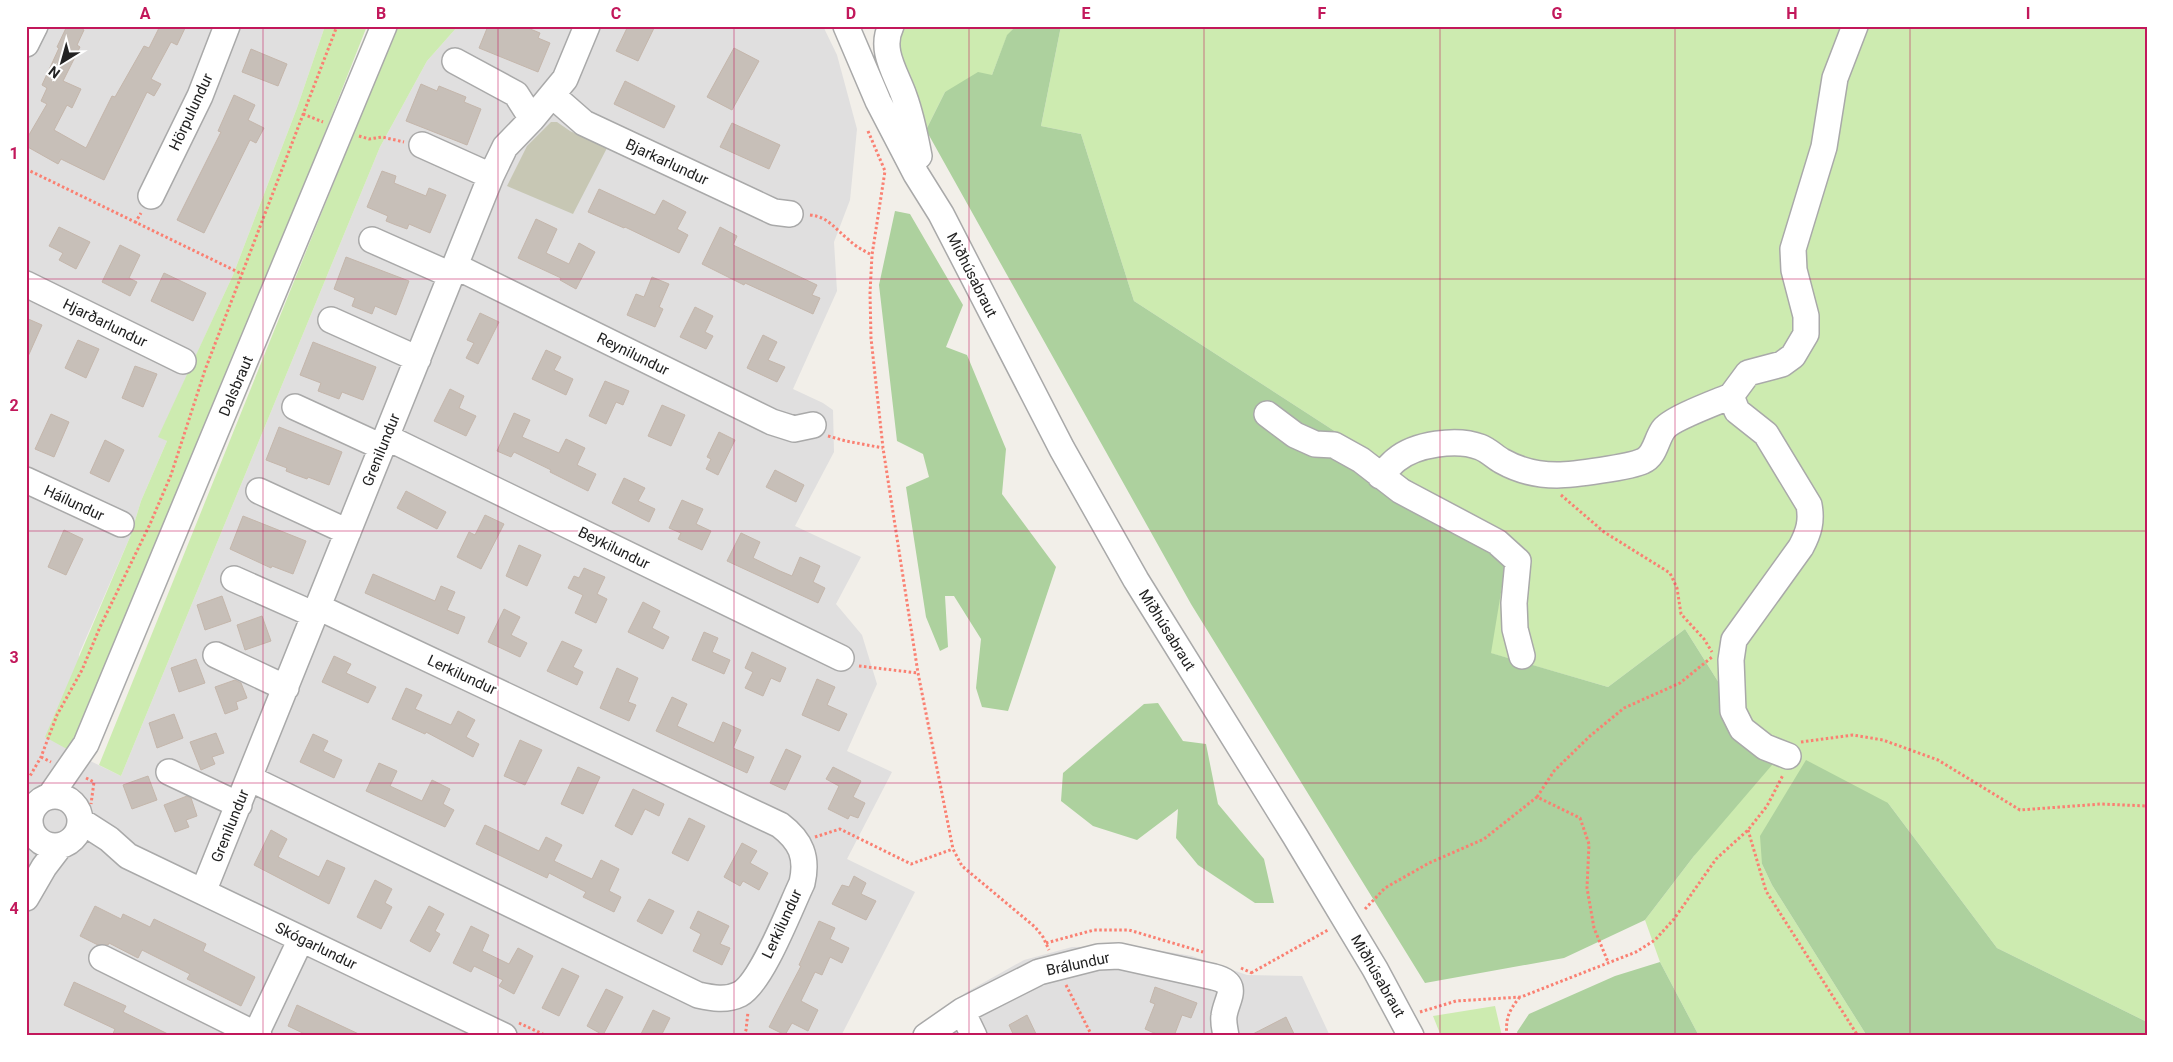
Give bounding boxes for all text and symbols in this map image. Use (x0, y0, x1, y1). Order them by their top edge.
text: A (140, 4, 151, 23)
text: B (376, 4, 386, 23)
text: C (611, 4, 621, 23)
text: D (846, 4, 856, 23)
text: E (1082, 4, 1091, 23)
text: F (1318, 4, 1327, 23)
text: G (1552, 4, 1563, 23)
text: H (1786, 4, 1798, 23)
text: I (2026, 4, 2030, 23)
north arrow (38, 38, 88, 88)
text: N (45, 63, 63, 82)
street label: Hörpulundur (165, 71, 217, 153)
street label: Bjarkarlundur (623, 135, 711, 189)
text: 1 (9, 144, 19, 163)
street label: Miðhúsabraut (943, 230, 1001, 320)
street label: Hjarðarlundur (60, 295, 150, 351)
street label: Reynilundur (594, 329, 672, 379)
street label: Dalsbraut (215, 353, 257, 419)
text: 2 (9, 396, 19, 415)
street label: Grenilundur (358, 411, 404, 489)
street label: Háilundur (41, 481, 107, 525)
street label: Beykilundur (575, 523, 653, 573)
street label: Miðhúsabraut (1135, 586, 1199, 674)
text: 3 (9, 648, 19, 667)
street label: Lerkilundur (424, 651, 500, 699)
street label: Grenilundur (207, 787, 253, 865)
street label: Lerkilundur (758, 886, 806, 962)
text: 4 (9, 899, 19, 918)
street label: Skógarlundur (272, 918, 360, 974)
street label: Miðhúsabraut (1347, 931, 1409, 1021)
street label: Brálundur (1045, 949, 1111, 979)

